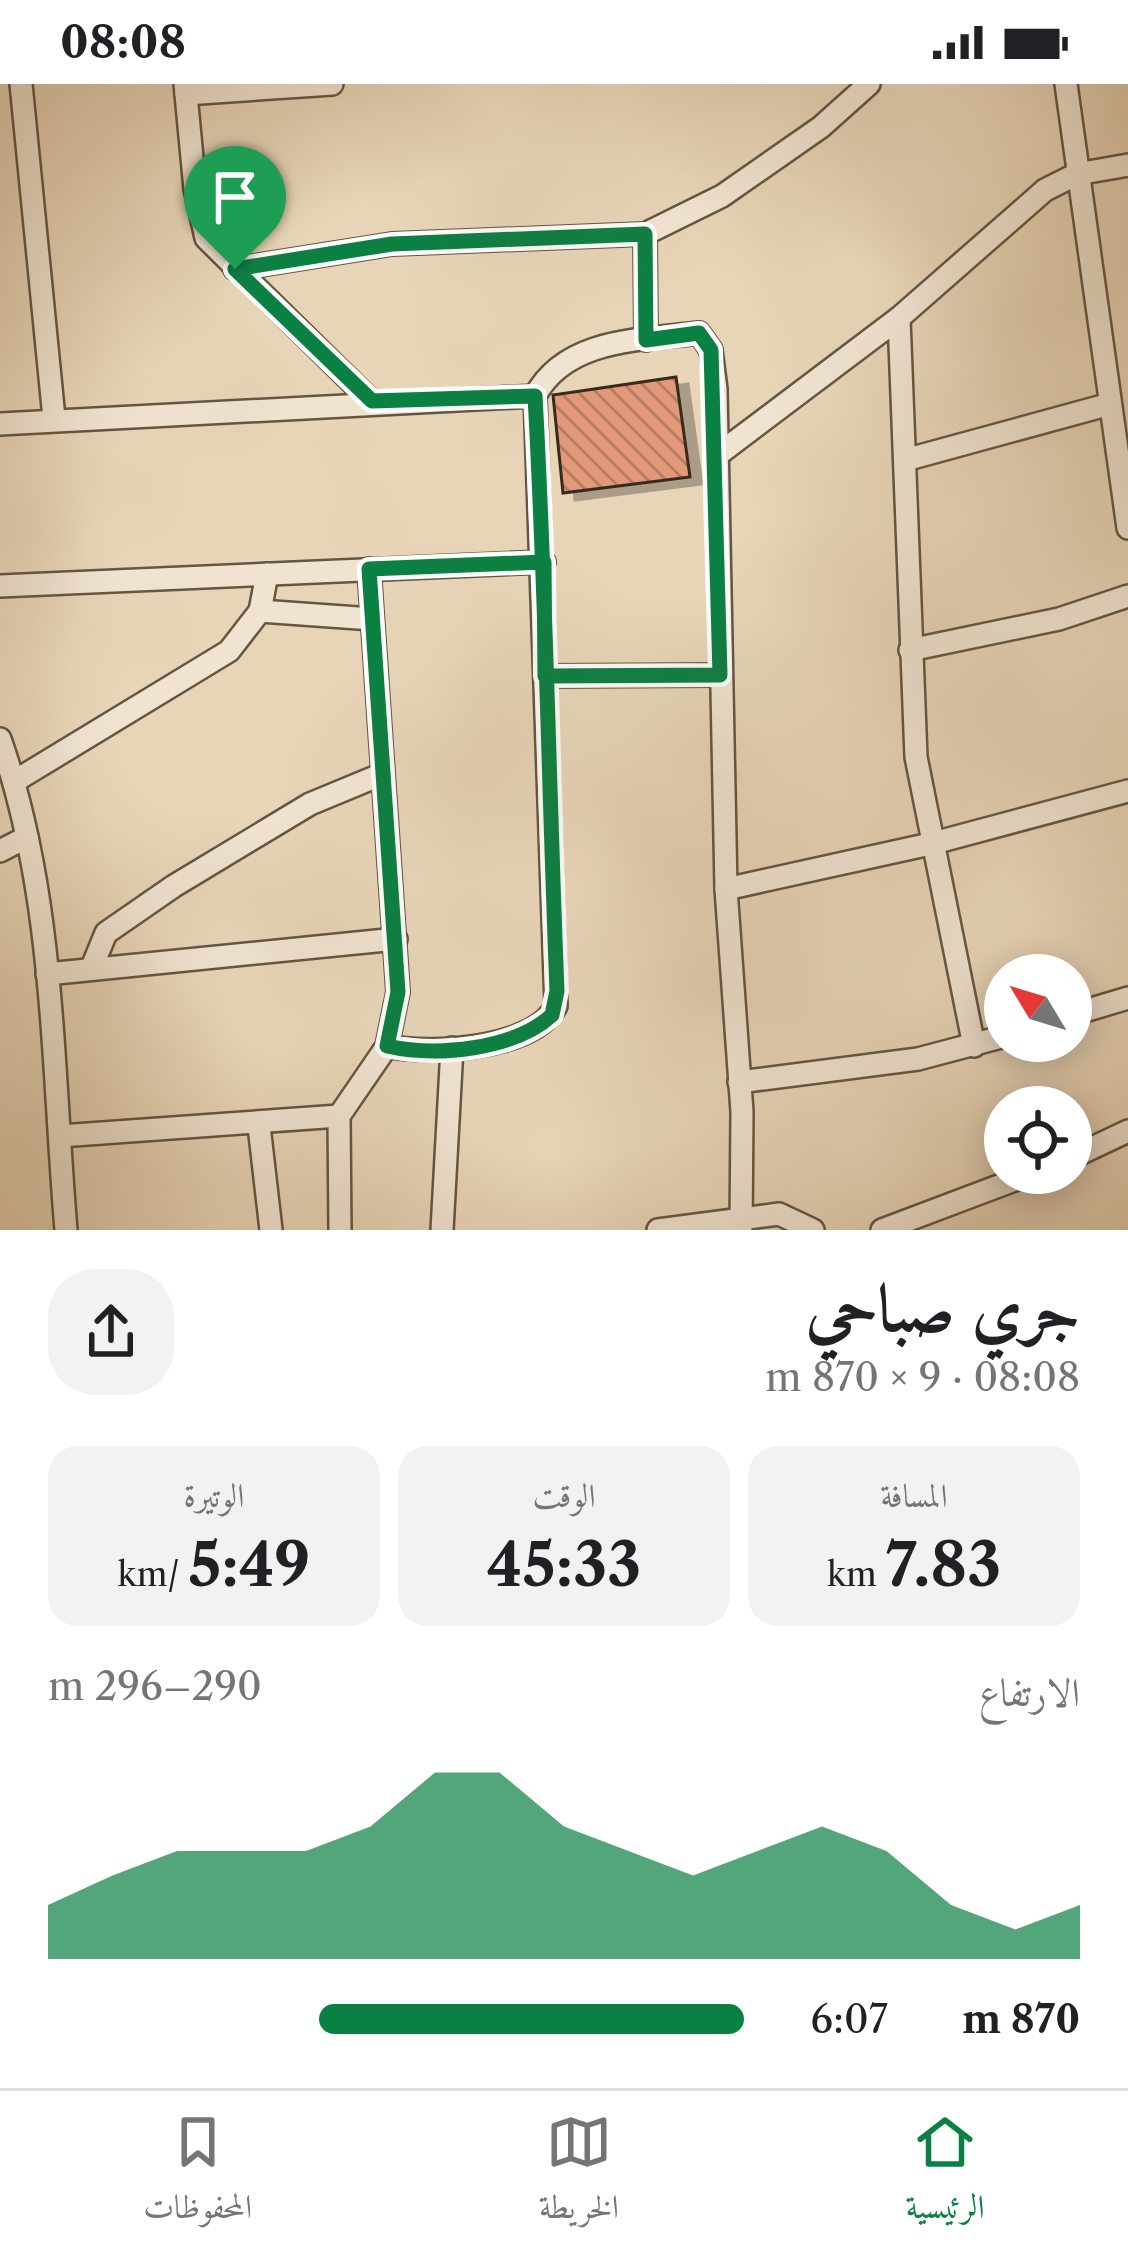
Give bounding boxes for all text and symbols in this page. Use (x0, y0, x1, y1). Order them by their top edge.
text: 08:08 (60, 14, 186, 70)
pin (184, 146, 286, 269)
icon: arrive (202, 164, 268, 230)
north arrow (984, 954, 1092, 1062)
map controls (984, 954, 1092, 1194)
button: locate (984, 1086, 1092, 1194)
text: جري صباحي (806, 1267, 1080, 1348)
button: share (48, 1269, 174, 1395)
text: 08:08 · 9 × 870 m (765, 1353, 1080, 1401)
text: الوتيرة (184, 1475, 244, 1516)
text: الوقت (532, 1475, 596, 1516)
text: المسافة (880, 1475, 948, 1516)
text: 5:49 (188, 1528, 310, 1602)
text: 45:33 (487, 1528, 641, 1602)
text: 7.83 (886, 1528, 1001, 1602)
text: /km (118, 1554, 188, 1595)
text: km (827, 1554, 886, 1595)
text: 290–296 m (48, 1662, 262, 1710)
text: الارتفاع (979, 1668, 1080, 1716)
text: 6:07 (810, 1995, 888, 2043)
text: 870 m (962, 1995, 1080, 2043)
tab: المحفوظات (143, 2109, 252, 2239)
tab: الخريطة (539, 2109, 619, 2239)
tab: الرئيسية (905, 2109, 985, 2239)

